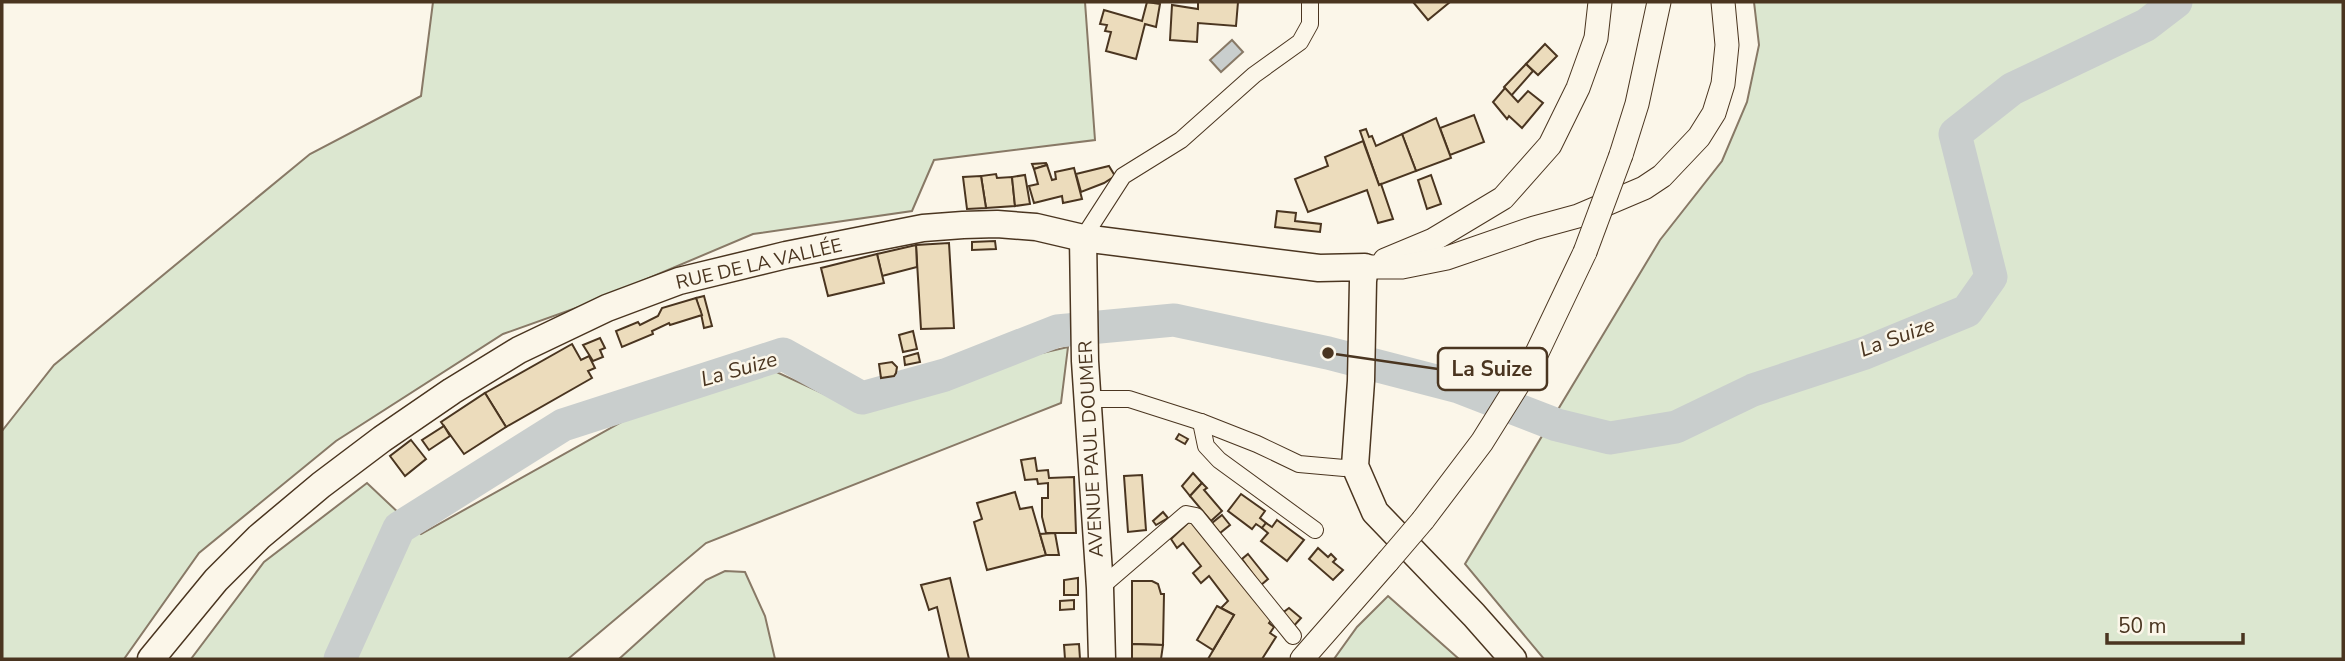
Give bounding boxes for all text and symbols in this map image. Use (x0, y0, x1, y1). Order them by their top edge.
street label: RUE DE LA VALLÉE (673, 232, 845, 296)
water label: La Suize (1855, 310, 1939, 364)
street label: AVENUE PAUL DOUMER (1072, 340, 1110, 558)
water label: La Suize (698, 345, 780, 393)
callout: La Suize (1438, 348, 1547, 390)
text: La Suize (1452, 355, 1532, 383)
scale bar (2107, 602, 2244, 646)
text: 50 m (2118, 612, 2167, 640)

